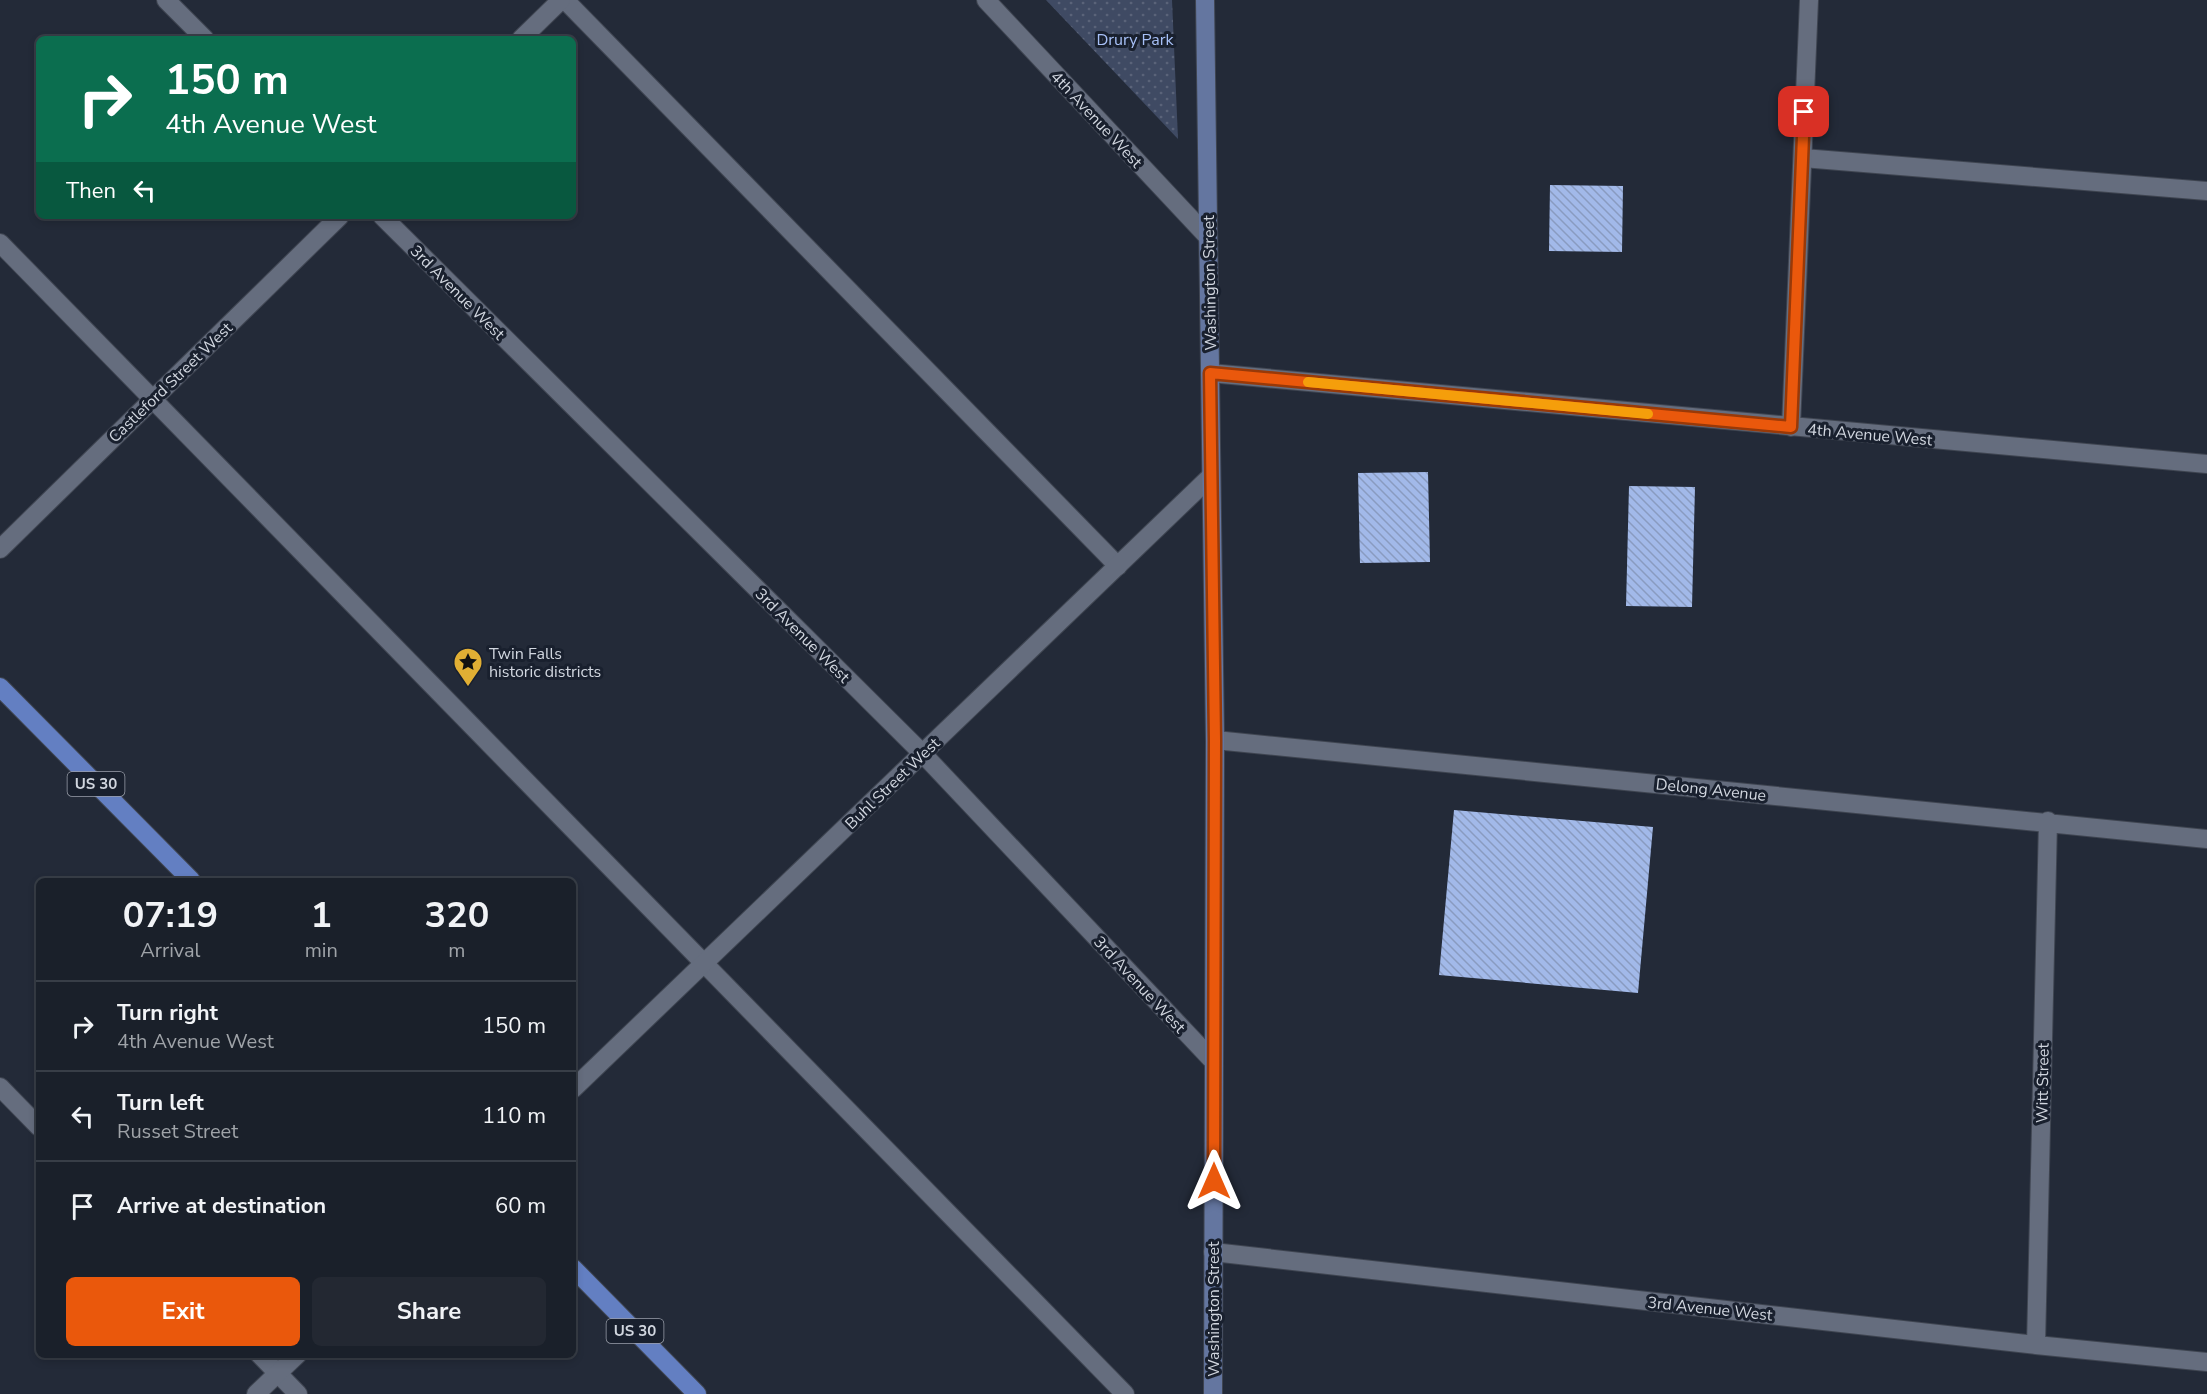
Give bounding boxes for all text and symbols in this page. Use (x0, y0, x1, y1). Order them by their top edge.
park label: Drury Park (1096, 29, 1175, 51)
text: 150 m (165, 52, 289, 109)
icon: right (66, 60, 144, 138)
street label: 4th Avenue West (1045, 66, 1147, 173)
pin (1778, 86, 1829, 137)
icon: arrive (1787, 95, 1820, 128)
text: 4th Avenue West (165, 106, 377, 143)
icon: left (128, 174, 161, 207)
text: Then (66, 176, 116, 206)
street label: Washington Street (1198, 215, 1222, 351)
street label: 3rd Avenue West (405, 241, 510, 345)
street label: Castleford Street West (104, 317, 238, 448)
street label: 4th Avenue West (1807, 419, 1934, 451)
street label: 3rd Avenue West (750, 584, 855, 688)
place label: Twin Falls historic districts (489, 643, 601, 683)
place icon: Twin Falls historic districts (452, 646, 484, 688)
street label: Buhl Street West (840, 732, 945, 835)
road number: US 30 (68, 772, 124, 796)
street label: Delong Avenue (1655, 773, 1767, 807)
text: 07:19 (123, 891, 218, 940)
text: 1 (310, 891, 332, 940)
text: 320 (424, 891, 489, 940)
street label: 3rd Avenue West (1088, 931, 1190, 1038)
text: Arrival (140, 937, 200, 964)
text: min (305, 937, 338, 964)
text: m (448, 937, 465, 964)
text: Turn right (117, 998, 218, 1028)
icon: right (66, 1010, 99, 1043)
text: 150 m (482, 1011, 546, 1041)
text: 4th Avenue West (117, 1028, 274, 1055)
street label: Witt Street (2031, 1042, 2055, 1123)
text: Turn left (117, 1088, 204, 1118)
icon: left (66, 1100, 99, 1133)
text: 110 m (482, 1101, 546, 1131)
text: Russet Street (117, 1118, 238, 1145)
position arrow (1182, 1149, 1246, 1213)
icon: arrive (66, 1190, 99, 1223)
text: Arrive at destination (117, 1191, 326, 1221)
text: 60 m (495, 1191, 546, 1221)
street label: Washington Street (1203, 1241, 1225, 1377)
button: Exit (66, 1277, 300, 1346)
button: Share (312, 1277, 546, 1346)
street label: 3rd Avenue West (1646, 1291, 1774, 1327)
road number: US 30 (606, 1319, 664, 1343)

